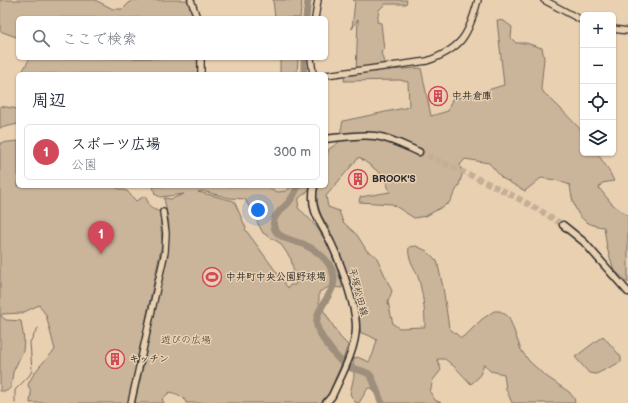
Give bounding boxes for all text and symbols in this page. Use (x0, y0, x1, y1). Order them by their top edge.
map controls (580, 12, 616, 156)
button: + (580, 12, 616, 48)
search box (16, 16, 328, 60)
icon: search (30, 27, 52, 49)
text: ここで検索 (62, 30, 137, 49)
button: − (580, 48, 616, 84)
button: locate (580, 84, 616, 120)
building icon: 中井倉庫 (427, 85, 449, 107)
place label: 中井倉庫 (452, 90, 492, 102)
text: 周辺 (32, 91, 66, 111)
button: layers (580, 120, 616, 156)
text: スポーツ広場 (71, 135, 161, 154)
text: 1 (43, 144, 49, 160)
text: 300 m (273, 144, 311, 160)
text: 公園 (71, 157, 97, 173)
building icon: BROOK'S (347, 168, 369, 190)
place label: BROOK'S (372, 173, 416, 185)
your location (248, 200, 268, 220)
pin: 1 (88, 221, 114, 254)
sports icon: 中井町中央公園野球場 (201, 266, 223, 288)
street label: 平塚松田線 (346, 266, 370, 318)
place label: 中井町中央公園野球場 (226, 271, 326, 283)
park label: 遊びの広場 (161, 334, 211, 346)
building icon: キッチン (104, 348, 126, 370)
place label: キッチン (129, 353, 169, 365)

